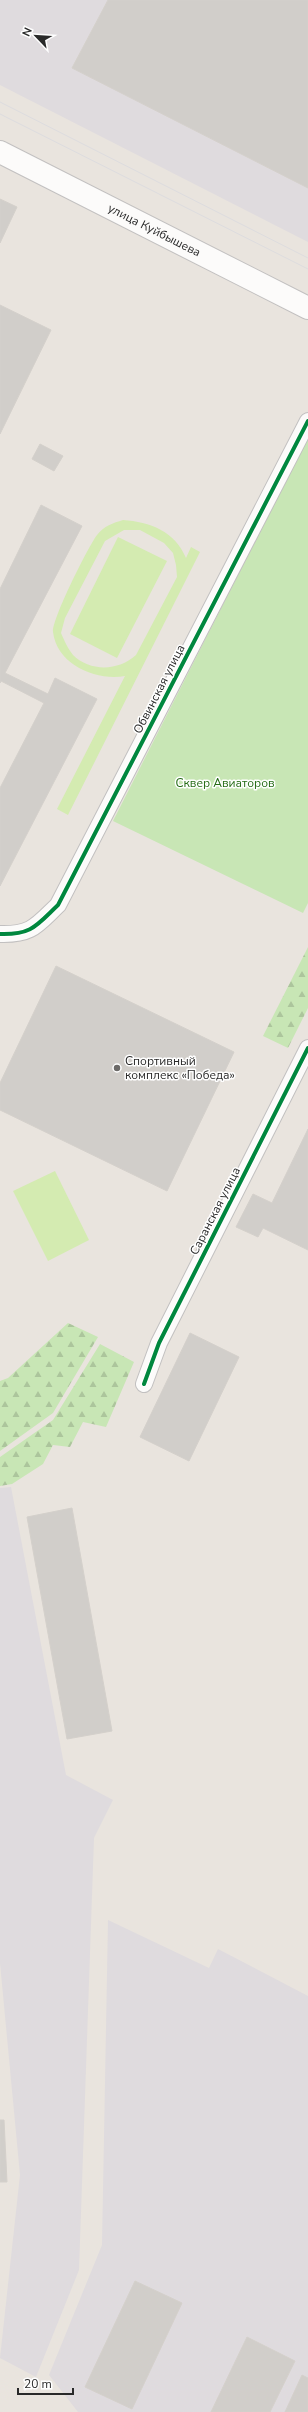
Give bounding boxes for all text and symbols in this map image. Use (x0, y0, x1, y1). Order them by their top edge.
north arrow (16, 16, 56, 56)
text: N (19, 25, 36, 39)
street label: улица Куйбышева (105, 200, 203, 260)
street label: Обвинская улица (130, 642, 188, 736)
park label: Сквер Авиаторов (175, 775, 275, 791)
place label: Спортивный комплекс «Победа» (125, 1053, 235, 1083)
marker: Спортивный комплекс «Победа» (112, 1063, 122, 1073)
street label: Саранская улица (186, 1164, 244, 1258)
scale bar (18, 2370, 73, 2396)
text: 20 m (24, 2376, 52, 2392)

